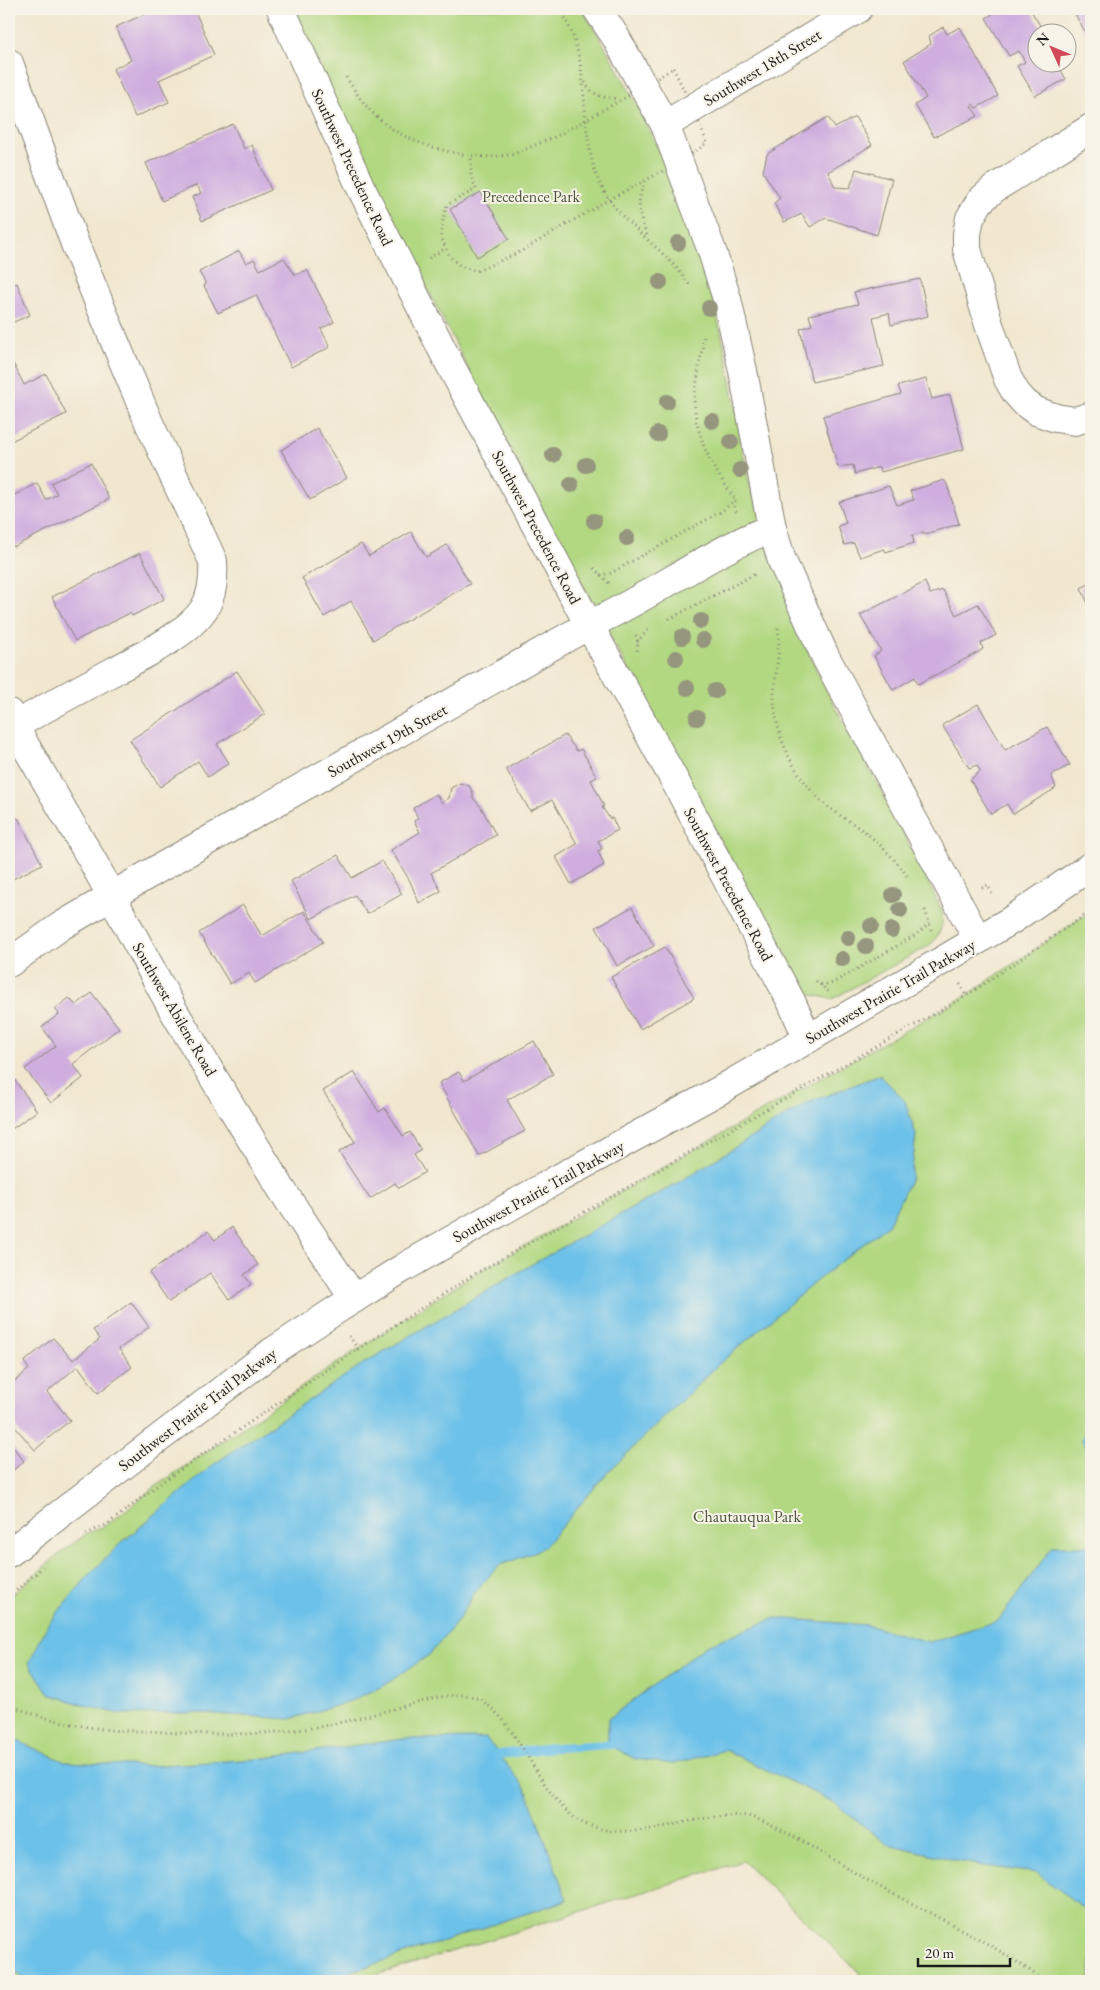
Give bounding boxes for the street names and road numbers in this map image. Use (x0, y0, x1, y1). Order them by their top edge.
street label: Southwest 18th Street (699, 24, 825, 111)
street label: Southwest Precedence Road (307, 85, 399, 250)
street label: Southwest Precedence Road (487, 447, 586, 609)
street label: Southwest 19th Street (324, 699, 451, 782)
street label: Southwest Precedence Road (679, 804, 778, 966)
street label: Southwest Prairie Trail Parkway (801, 934, 980, 1049)
street label: Southwest Abilene Road (128, 938, 222, 1081)
street label: Southwest Prairie Trail Parkway (449, 1135, 629, 1247)
street label: Southwest Prairie Trail Parkway (114, 1342, 282, 1476)

